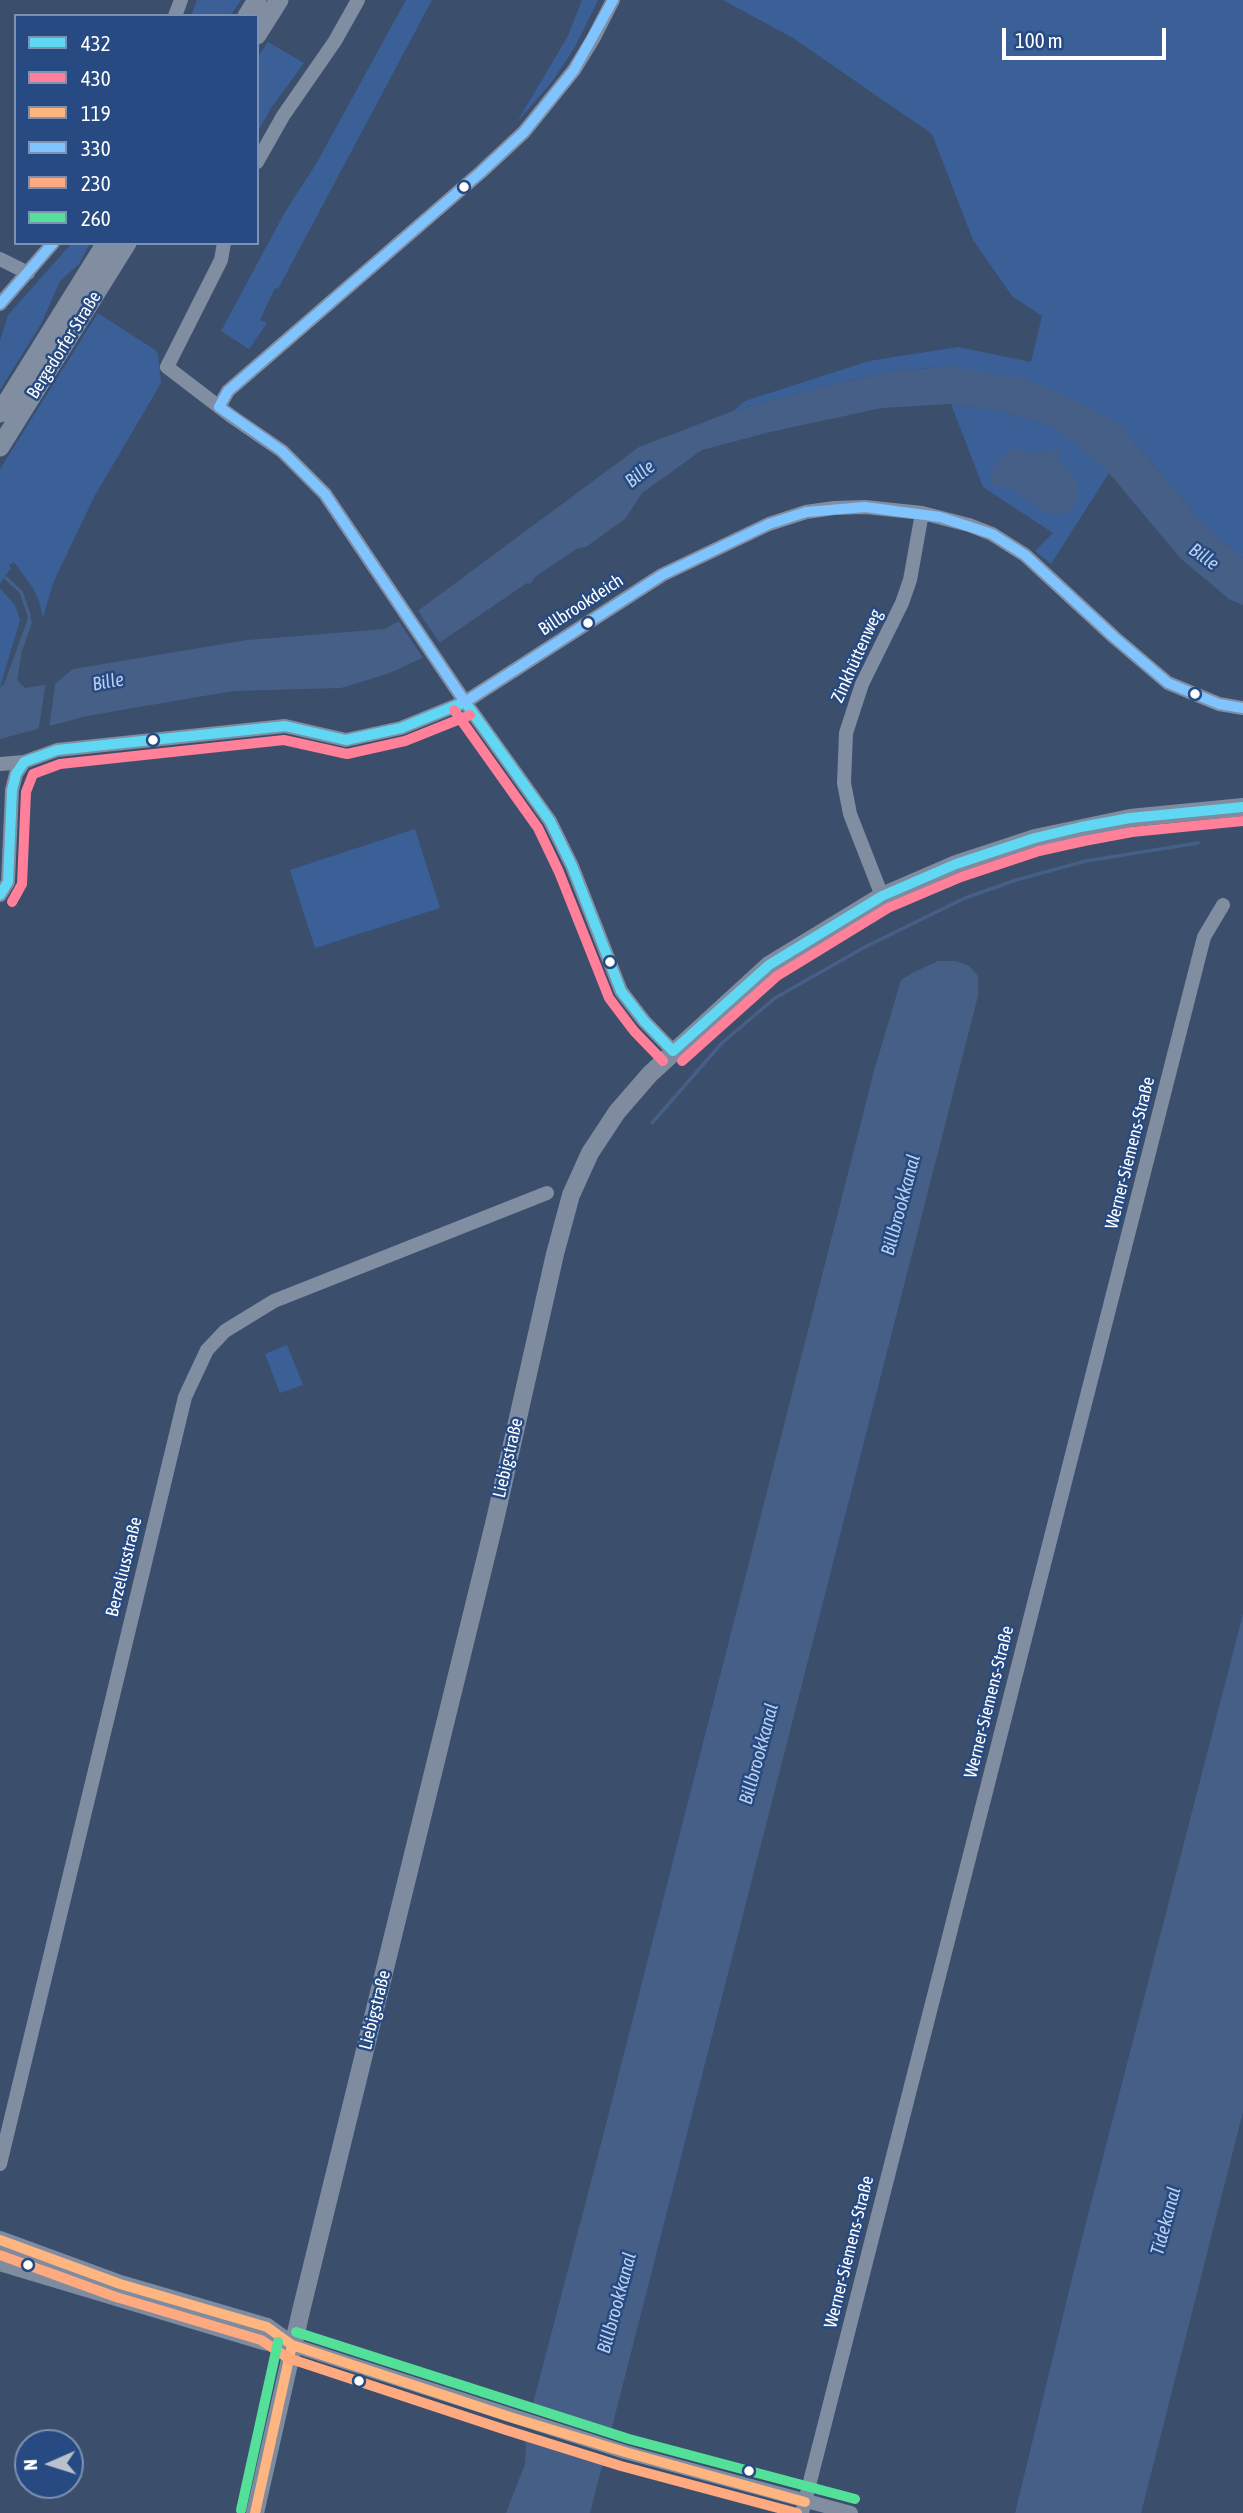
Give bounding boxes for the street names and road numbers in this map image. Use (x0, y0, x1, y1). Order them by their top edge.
street label: Bergedorfer Straße (22, 287, 106, 403)
street label: Billbrookdeich (535, 570, 627, 640)
street label: Zinkhüttenweg (827, 606, 887, 706)
street label: Werner-Siemens-Straße (1101, 1075, 1159, 1231)
street label: Liebigstraße (488, 1416, 528, 1500)
street label: Berzeliusstraße (101, 1515, 147, 1619)
street label: Werner-Siemens-Straße (960, 1624, 1018, 1780)
street label: Liebigstraße (355, 1968, 395, 2052)
street label: Werner-Siemens-Straße (820, 2174, 878, 2330)

